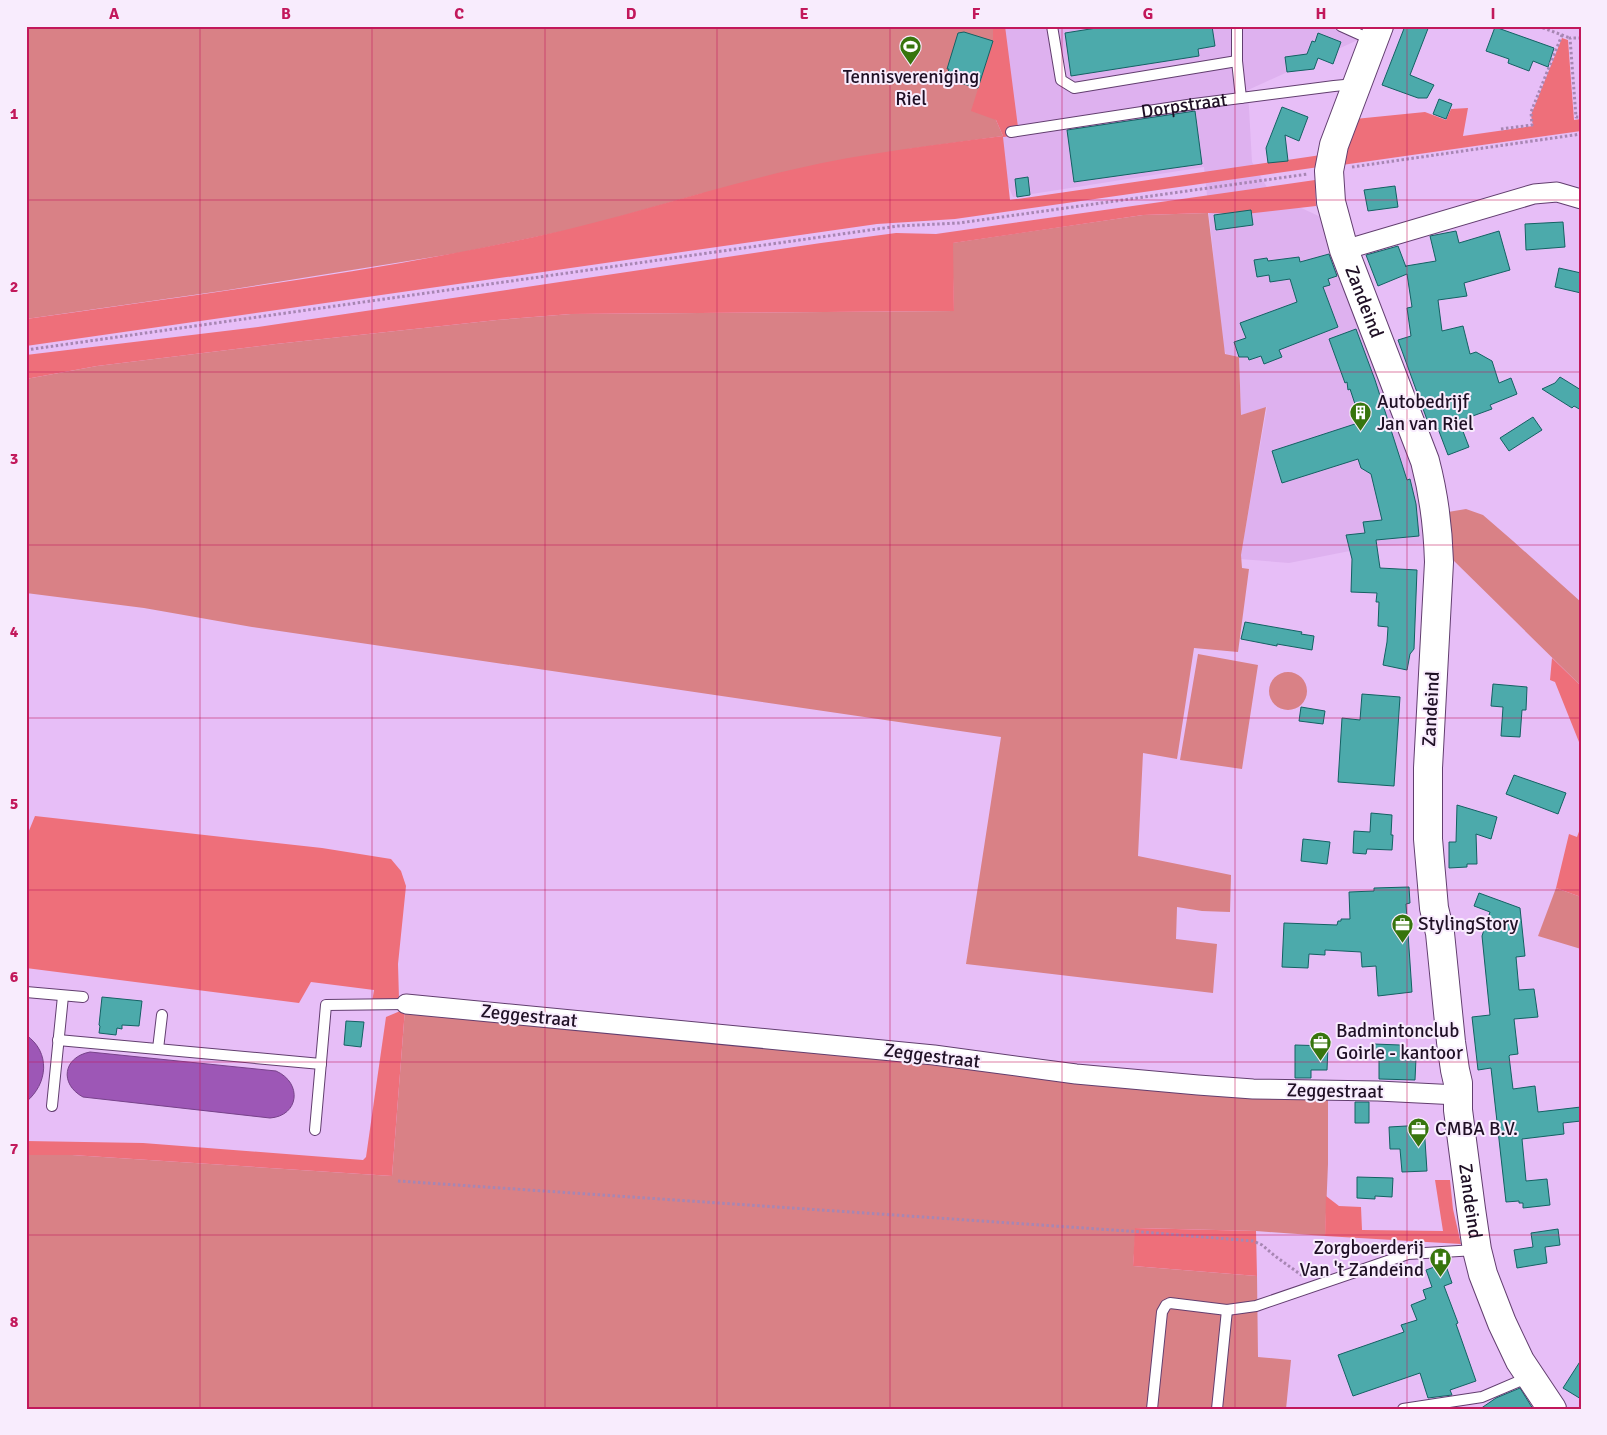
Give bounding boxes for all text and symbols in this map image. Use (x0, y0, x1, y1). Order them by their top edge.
text: A (109, 4, 120, 24)
text: B (281, 4, 291, 24)
text: C (454, 4, 464, 24)
text: D (626, 4, 637, 24)
text: E (799, 4, 809, 24)
text: F (972, 4, 981, 24)
text: G (1143, 4, 1153, 24)
text: H (1316, 4, 1326, 24)
text: I (1490, 4, 1496, 24)
sports icon: Tennisvereniging Riel (899, 34, 923, 65)
place label: Tennisvereniging Riel (843, 65, 979, 111)
street label: Dorpstraat (1139, 88, 1229, 124)
text: 1 (10, 104, 19, 124)
street label: Zandeind (1339, 262, 1389, 341)
text: 2 (10, 277, 18, 297)
place label: Autobedrijf Jan van Riel (1377, 390, 1474, 436)
building icon: Autobedrijf Jan van Riel (1349, 401, 1373, 432)
text: 3 (10, 449, 18, 469)
text: 4 (10, 622, 19, 642)
street label: Zandeind (1417, 671, 1445, 747)
text: 5 (10, 794, 18, 814)
office icon: StylingStory (1390, 912, 1414, 943)
place label: StylingStory (1418, 912, 1519, 936)
text: 6 (10, 967, 19, 987)
street label: Zeggestraat (480, 999, 579, 1033)
place label: Badmintonclub Goirle - kantoor (1336, 1019, 1463, 1065)
office icon: Badmintonclub Goirle - kantoor (1308, 1030, 1332, 1061)
street label: Zeggestraat (882, 1038, 982, 1074)
street label: Zeggestraat (1286, 1078, 1384, 1104)
office icon: CMBA B.V. (1407, 1117, 1431, 1148)
place label: CMBA B.V. (1435, 1117, 1518, 1141)
text: 7 (10, 1139, 19, 1159)
street label: Zandeind (1453, 1162, 1487, 1240)
place label: Zorgboerderij Van 't Zandeind (1299, 1236, 1424, 1282)
hospital icon: Zorgboerderij Van 't Zandeind (1428, 1247, 1452, 1278)
text: 8 (10, 1312, 19, 1332)

